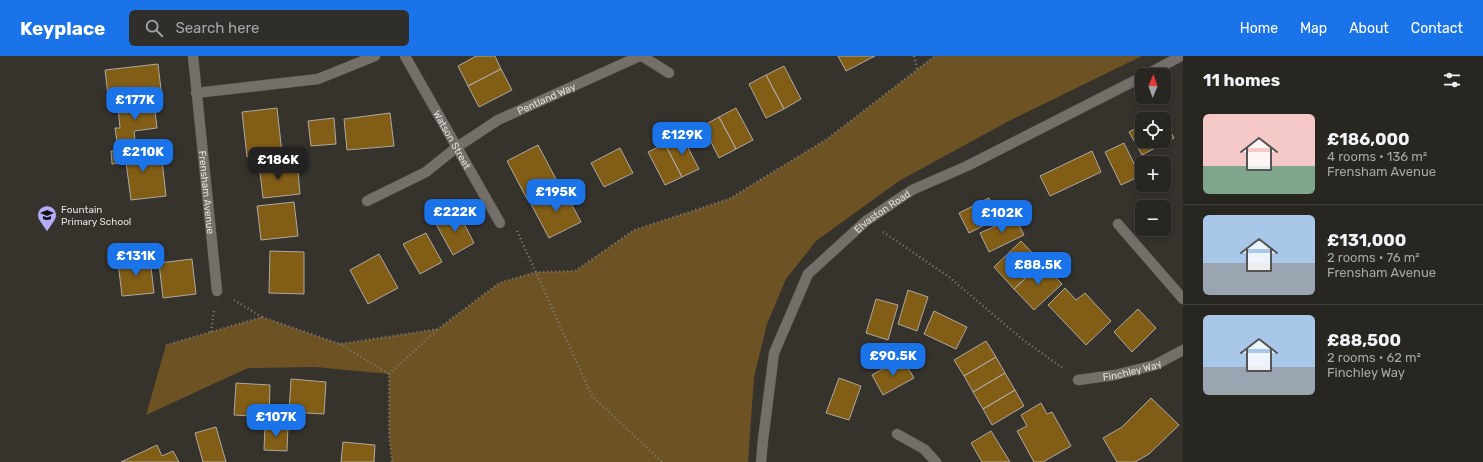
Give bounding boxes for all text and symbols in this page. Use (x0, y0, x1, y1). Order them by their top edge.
search box (129, 10, 409, 46)
text: Keyplace (20, 17, 105, 40)
icon: search (143, 17, 165, 39)
text: Search here (175, 19, 260, 37)
text: Home (1240, 20, 1278, 37)
text: Map (1300, 20, 1327, 37)
text: About (1349, 20, 1389, 37)
text: Contact (1411, 20, 1463, 37)
north arrow (1135, 68, 1171, 104)
map controls (1135, 68, 1171, 236)
icon: filters (1441, 69, 1463, 91)
text: 11 homes (1203, 70, 1280, 90)
street label: Pentland Way (516, 81, 578, 118)
pin: £177K (107, 87, 163, 121)
text: £177K (115, 92, 155, 107)
street label: Watson Street (430, 108, 473, 171)
button: locate (1135, 112, 1171, 148)
pin: £129K (654, 122, 710, 156)
text: £129K (661, 127, 703, 142)
text: £186,000 (1327, 129, 1410, 149)
icon: home (1235, 130, 1283, 178)
pin: £210K (115, 139, 171, 173)
text: £210K (122, 144, 164, 159)
pin: £186K (250, 147, 306, 181)
text: 4 rooms · 136 m² (1327, 149, 1427, 164)
street label: Frensham Avenue (196, 150, 216, 235)
text: £186K (257, 152, 299, 167)
button: + (1135, 156, 1171, 192)
text: Frensham Avenue (1327, 164, 1436, 179)
pin: £195K (528, 179, 584, 213)
text: £195K (535, 184, 577, 199)
street label: Elvaston Road (852, 188, 913, 236)
pin: £222K (427, 199, 483, 233)
pin: £102K (974, 200, 1030, 234)
button: − (1135, 200, 1171, 236)
school or university icon: Fountain Primary School (36, 204, 58, 232)
place label: Fountain Primary School (61, 204, 131, 228)
text: £222K (433, 204, 477, 219)
text: £102K (981, 205, 1023, 220)
text: £131,000 (1327, 230, 1406, 250)
icon: home (1235, 231, 1283, 279)
pin: £131K (108, 243, 164, 277)
text: £131K (116, 248, 156, 263)
text: 2 rooms · 76 m² (1327, 250, 1420, 265)
pin: £88.5K (1005, 252, 1071, 286)
text: £88.5K (1014, 257, 1062, 272)
text: Frensham Avenue (1327, 265, 1436, 280)
text: £88,500 (1327, 330, 1401, 350)
icon: home (1235, 331, 1283, 379)
pin: £90.5K (860, 343, 926, 377)
text: £90.5K (869, 348, 917, 363)
text: 2 rooms · 62 m² (1327, 350, 1421, 365)
street label: Finchley Way (1102, 357, 1164, 384)
text: Finchley Way (1327, 365, 1405, 380)
pin: £107K (248, 404, 304, 438)
text: £107K (256, 409, 296, 424)

